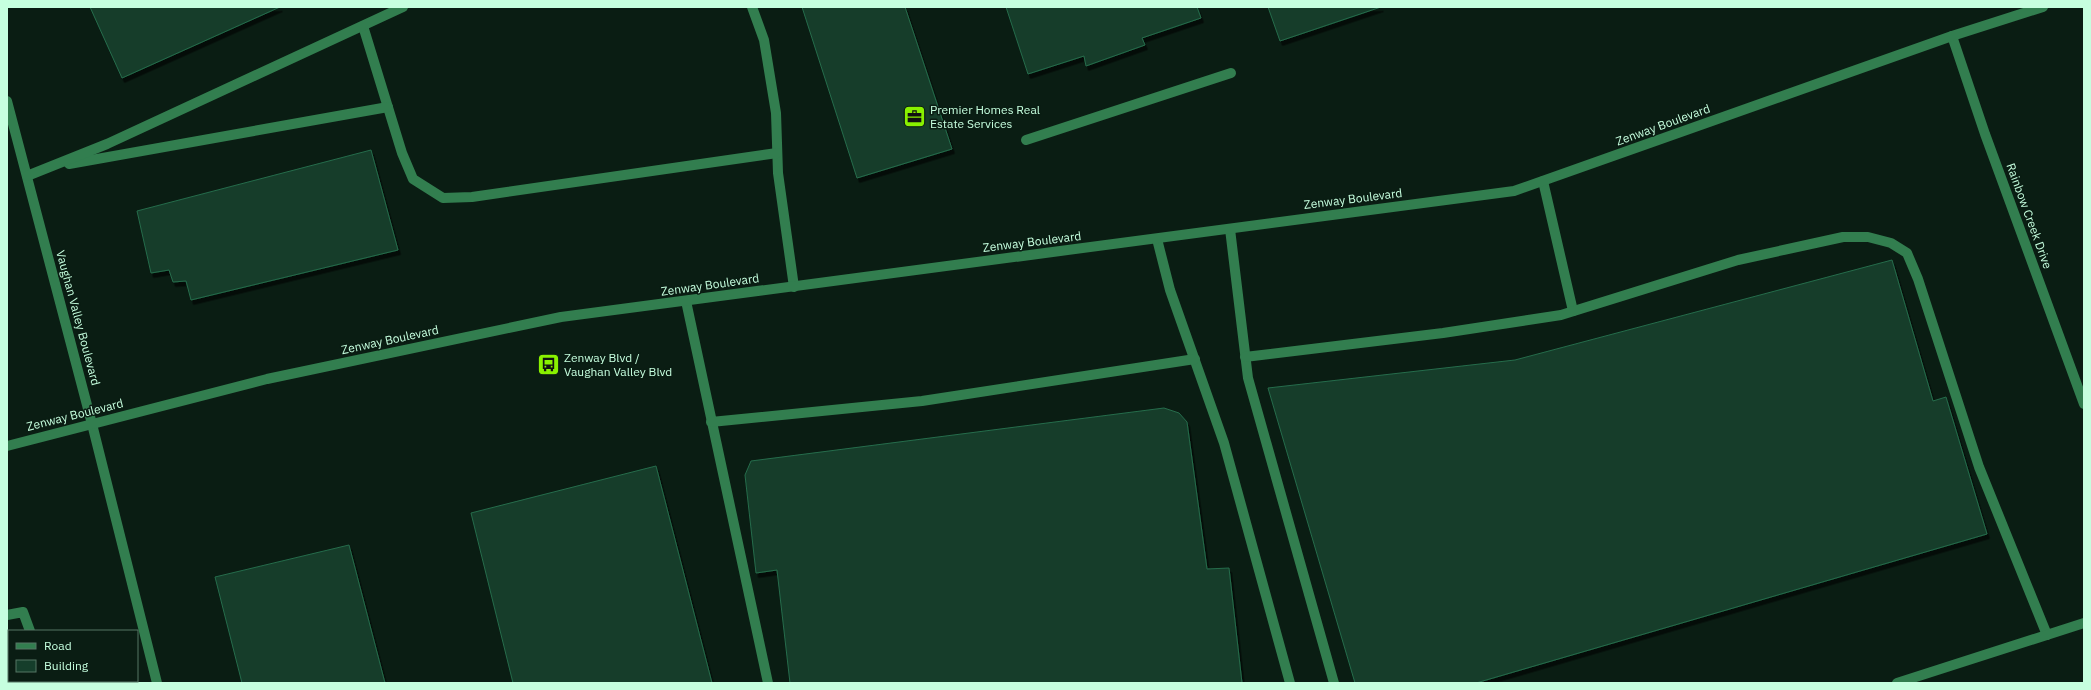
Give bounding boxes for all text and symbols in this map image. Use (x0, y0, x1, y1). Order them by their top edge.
street label: Zenway Boulevard (1614, 101, 1712, 149)
place label: Premier Homes Real Estate Services (930, 102, 1040, 131)
office icon: Premier Homes Real Estate Services (901, 104, 927, 130)
street label: Rainbow Creek Drive (2003, 161, 2056, 271)
street label: Zenway Boulevard (1303, 185, 1403, 212)
street label: Zenway Boulevard (982, 228, 1082, 255)
street label: Vaughan Valley Boulevard (53, 249, 104, 387)
street label: Zenway Boulevard (660, 270, 760, 299)
street label: Zenway Boulevard (340, 322, 440, 357)
place label: Zenway Blvd / Vaughan Valley Blvd (564, 350, 672, 379)
bus stop icon: Zenway Blvd / Vaughan Valley Blvd (535, 352, 561, 378)
street label: Zenway Boulevard (25, 395, 125, 434)
legend (8, 630, 138, 682)
text: Road (44, 638, 72, 653)
text: Building (44, 658, 89, 673)

